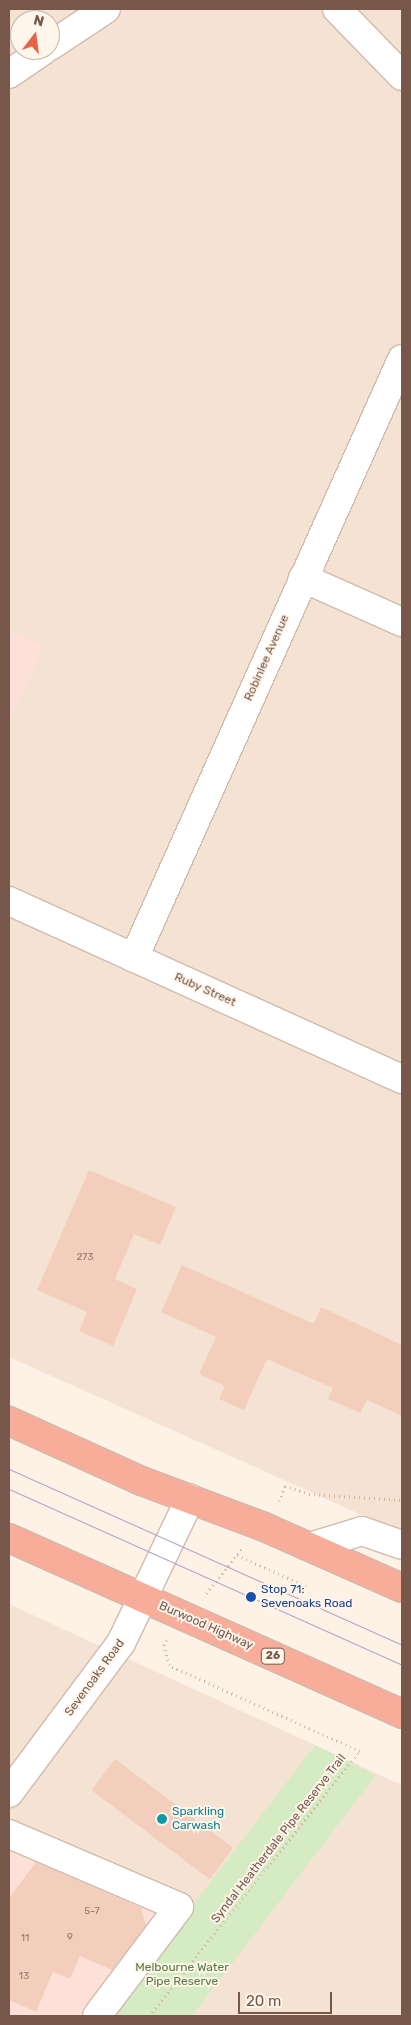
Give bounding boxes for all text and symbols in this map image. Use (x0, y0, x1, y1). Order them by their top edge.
north arrow (10, 10, 60, 60)
text: N (32, 11, 46, 31)
street label: Robinlee Avenue (241, 612, 293, 704)
street label: Ruby Street (172, 970, 238, 1010)
house number: 273 (76, 1252, 94, 1264)
place label: Stop 71: Sevenoaks Road (261, 1583, 352, 1611)
marker: Stop 71: Sevenoaks Road (245, 1591, 257, 1603)
street label: Burwood Highway (157, 1599, 255, 1653)
street label: Sevenoaks Road (62, 1637, 128, 1719)
road number: 26 (260, 1648, 286, 1664)
street label: Syndal Heatherdale Pipe Reserve Trail (208, 1752, 350, 1926)
place label: Sparkling Carwash (172, 1805, 224, 1833)
marker: Sparkling Carwash (156, 1813, 168, 1825)
house number: 5-7 (84, 1906, 100, 1918)
house number: 9 (67, 1932, 73, 1944)
house number: 11 (21, 1933, 29, 1945)
park label: Melbourne Water Pipe Reserve (135, 1961, 229, 1989)
house number: 13 (19, 1971, 29, 1983)
scale bar (241, 1982, 335, 2014)
text: 20 m (246, 1992, 281, 2010)

